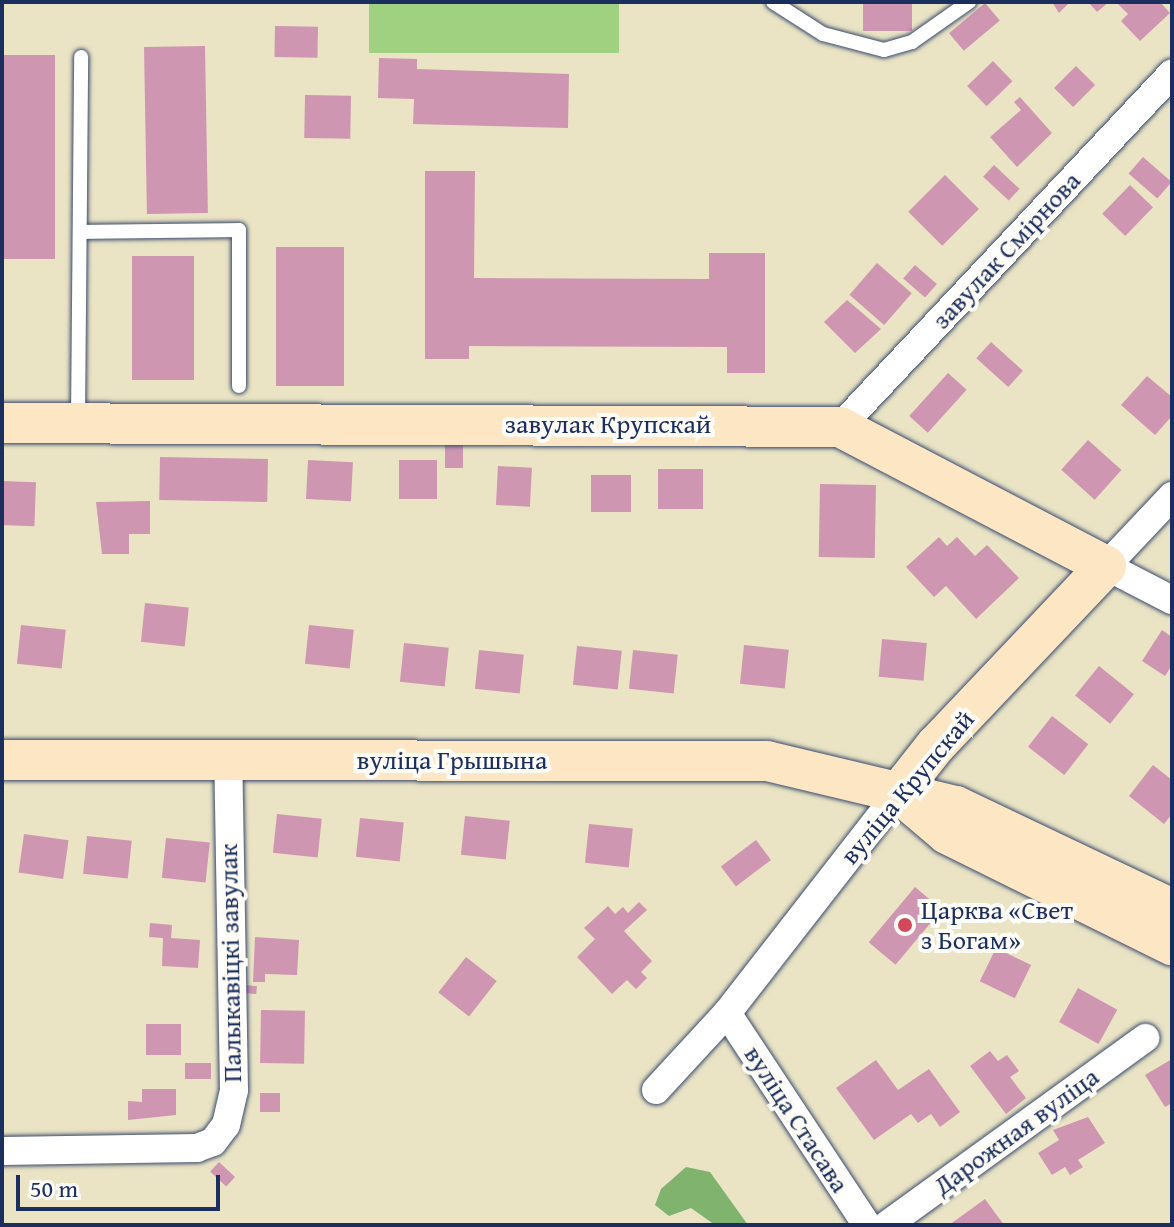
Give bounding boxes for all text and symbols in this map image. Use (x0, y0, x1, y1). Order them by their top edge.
street label: завулак Смірнова (925, 165, 1087, 335)
street label: завулак Крупскай (505, 408, 711, 440)
street label: вуліца Крупскай (834, 704, 980, 870)
street label: вуліца Грышына (357, 744, 547, 776)
street label: Палыкавіцкі завулак (212, 843, 248, 1083)
place label: Царква «Свет з Богам» (921, 894, 1073, 956)
marker: Царква «Свет з Богам» (896, 916, 914, 934)
street label: вуліца Стасава (738, 1040, 856, 1198)
street label: Дарожная вуліца (927, 1061, 1105, 1201)
scale bar (20, 1159, 224, 1209)
text: 50 m (30, 1171, 78, 1206)

